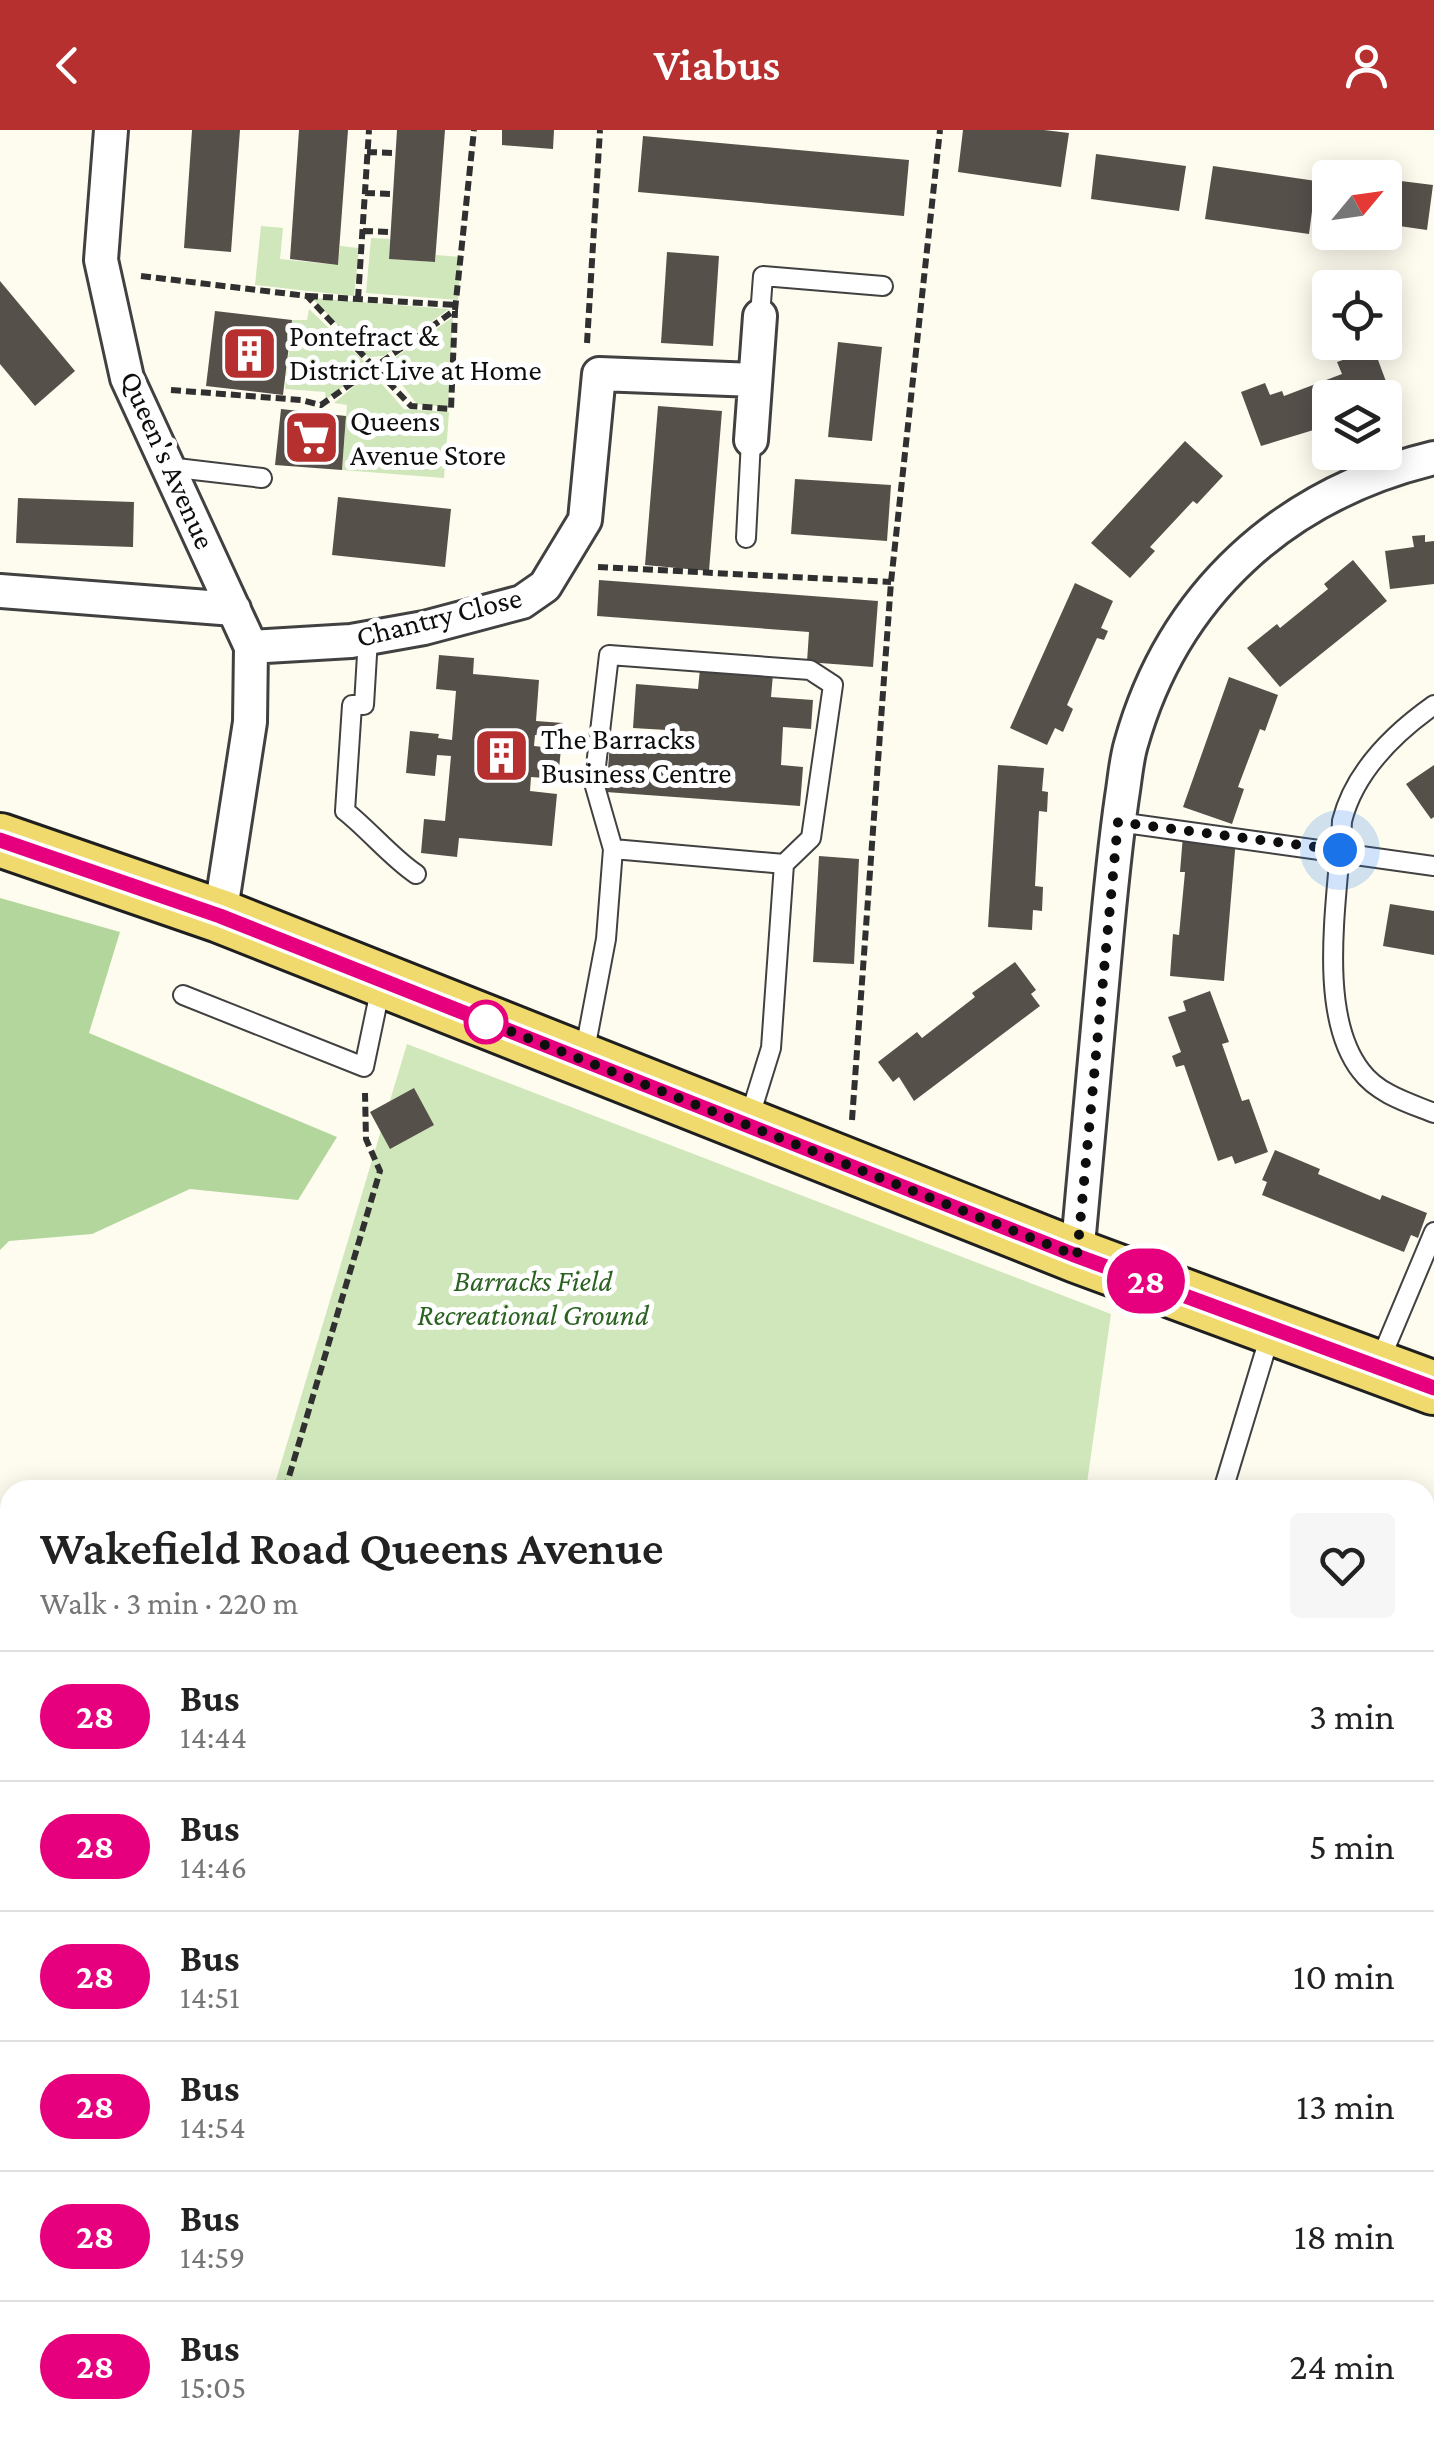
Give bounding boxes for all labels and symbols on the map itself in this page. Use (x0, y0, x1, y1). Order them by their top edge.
north arrow (1312, 160, 1402, 250)
place label: Pontefract & District Live at Home (289, 319, 542, 386)
building icon: Pontefract & District Live at Home (220, 323, 280, 383)
street label: Queen's Avenue (115, 366, 222, 554)
place label: Queens Avenue Store (350, 404, 506, 471)
supermarket icon: Queens Avenue Store (281, 408, 341, 468)
street label: Chantry Close (353, 580, 525, 654)
place label: The Barracks Business Centre (541, 722, 731, 789)
building icon: The Barracks Business Centre (472, 726, 532, 786)
your location (1315, 825, 1365, 875)
unlabelled marker (465, 1001, 507, 1043)
line badge: 28 (1101, 1248, 1191, 1314)
park label: Barracks Field Recreational Ground (417, 1264, 650, 1331)

